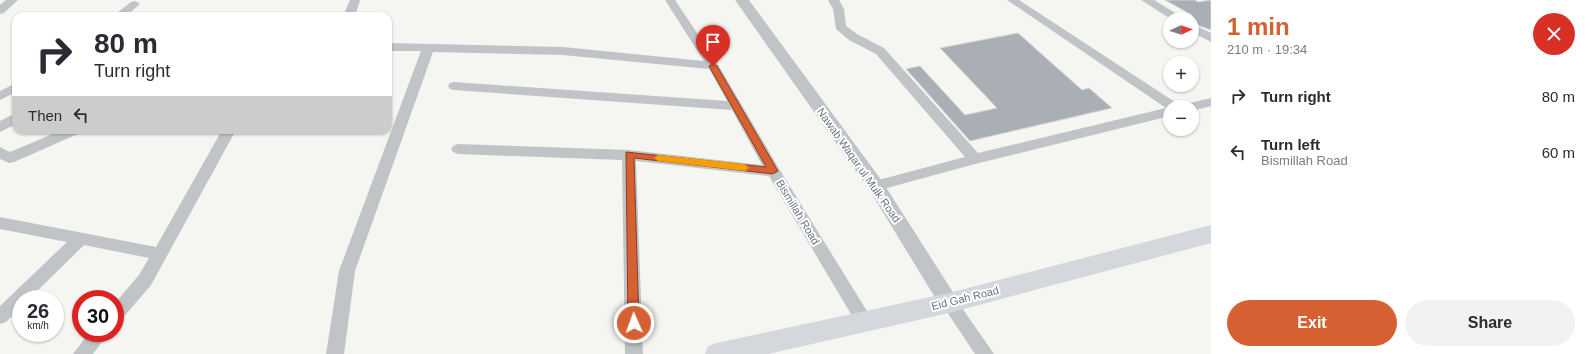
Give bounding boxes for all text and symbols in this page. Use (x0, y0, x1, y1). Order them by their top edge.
north arrow (1163, 12, 1199, 48)
map controls (1163, 12, 1199, 136)
text: 1 min (1227, 13, 1290, 40)
button: close (1533, 13, 1575, 55)
pin (696, 25, 730, 66)
icon: right (28, 28, 80, 80)
text: 80 m (94, 28, 158, 59)
icon: arrive (702, 31, 724, 53)
text: 210 m · 19:34 (1227, 42, 1307, 57)
button: + (1163, 56, 1199, 92)
text: Turn right (94, 61, 170, 81)
icon: right (1227, 85, 1249, 107)
text: Turn right (1261, 88, 1331, 105)
text: 80 m (1542, 88, 1575, 105)
button: − (1163, 100, 1199, 136)
icon: left (70, 104, 92, 126)
street label: Nawab Waqar ul Mulk Road (815, 106, 903, 224)
text: Then (28, 107, 62, 124)
text: Turn left (1261, 136, 1320, 153)
icon: left (1227, 141, 1249, 163)
text: 60 m (1542, 144, 1575, 161)
text: Bismillah Road (1261, 153, 1348, 168)
street label: Bismillah Road (774, 177, 822, 247)
street label: Eid Gah Road (930, 284, 1000, 312)
speed limit sign: 30 (72, 290, 124, 342)
text: 26 (27, 300, 49, 322)
button: Exit (1227, 300, 1397, 346)
button: Share (1405, 300, 1575, 346)
position arrow (613, 302, 655, 344)
text: km/h (27, 320, 49, 331)

